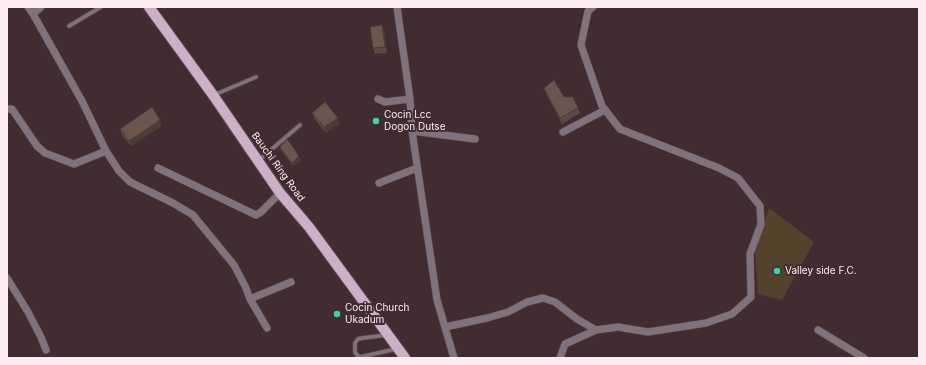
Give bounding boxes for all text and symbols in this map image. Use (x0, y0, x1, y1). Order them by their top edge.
place label: Cocin Lcc Dogon Dutse (384, 109, 445, 132)
marker: Cocin Lcc Dogon Dutse (371, 116, 381, 126)
street label: Bauchi Ring Road (249, 130, 307, 204)
place label: Valley side F.C. (785, 265, 857, 277)
marker: Valley side F.C. (772, 266, 782, 276)
place label: Cocin Church Ukadum (345, 302, 410, 326)
marker: Cocin Church Ukadum (332, 309, 342, 319)

